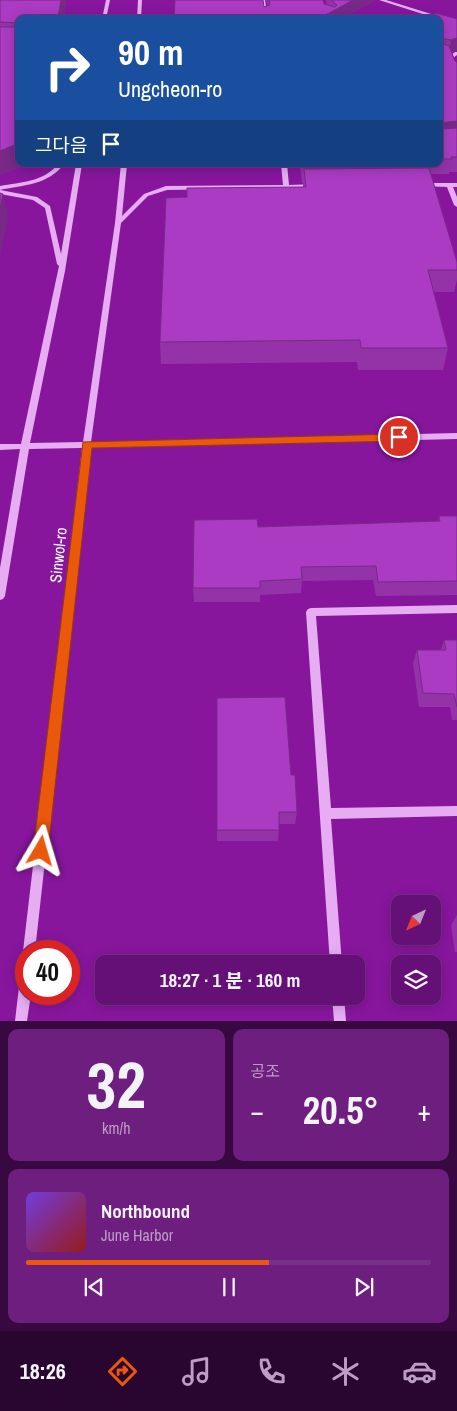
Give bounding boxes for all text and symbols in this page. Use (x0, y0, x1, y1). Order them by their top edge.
text: 90 m (118, 29, 183, 76)
icon: right (35, 35, 100, 100)
text: Ungcheon-ro (118, 74, 222, 104)
icon: arrive (97, 130, 125, 158)
text: 그다음 (35, 132, 87, 158)
pin (378, 416, 420, 458)
icon: arrive (385, 423, 413, 451)
street label: Sinwol-ro (44, 526, 72, 584)
position arrow (14, 824, 66, 876)
north arrow (391, 895, 441, 945)
map controls (391, 895, 441, 1005)
speed limit sign: 40 (15, 940, 80, 1005)
button: layers (391, 955, 441, 1005)
text: 18:27 · 1 분 · 160 m (160, 967, 300, 993)
text: 32 (87, 1041, 146, 1128)
text: 공조 (251, 1060, 280, 1082)
text: 20.5° (303, 1085, 379, 1136)
text: − (251, 1092, 264, 1130)
text: + (418, 1092, 431, 1130)
text: km/h (102, 1117, 130, 1139)
text: Northbound (101, 1198, 190, 1224)
text: June Harbor (101, 1224, 173, 1246)
icon: previous (80, 1273, 108, 1301)
icon: pause (215, 1273, 243, 1301)
icon: next (350, 1273, 378, 1301)
icon: directions (105, 1354, 140, 1389)
icon: music (179, 1354, 214, 1389)
icon: phone (254, 1354, 289, 1389)
icon: climate (328, 1354, 363, 1389)
icon: car (402, 1354, 437, 1389)
text: 18:26 (20, 1356, 66, 1386)

